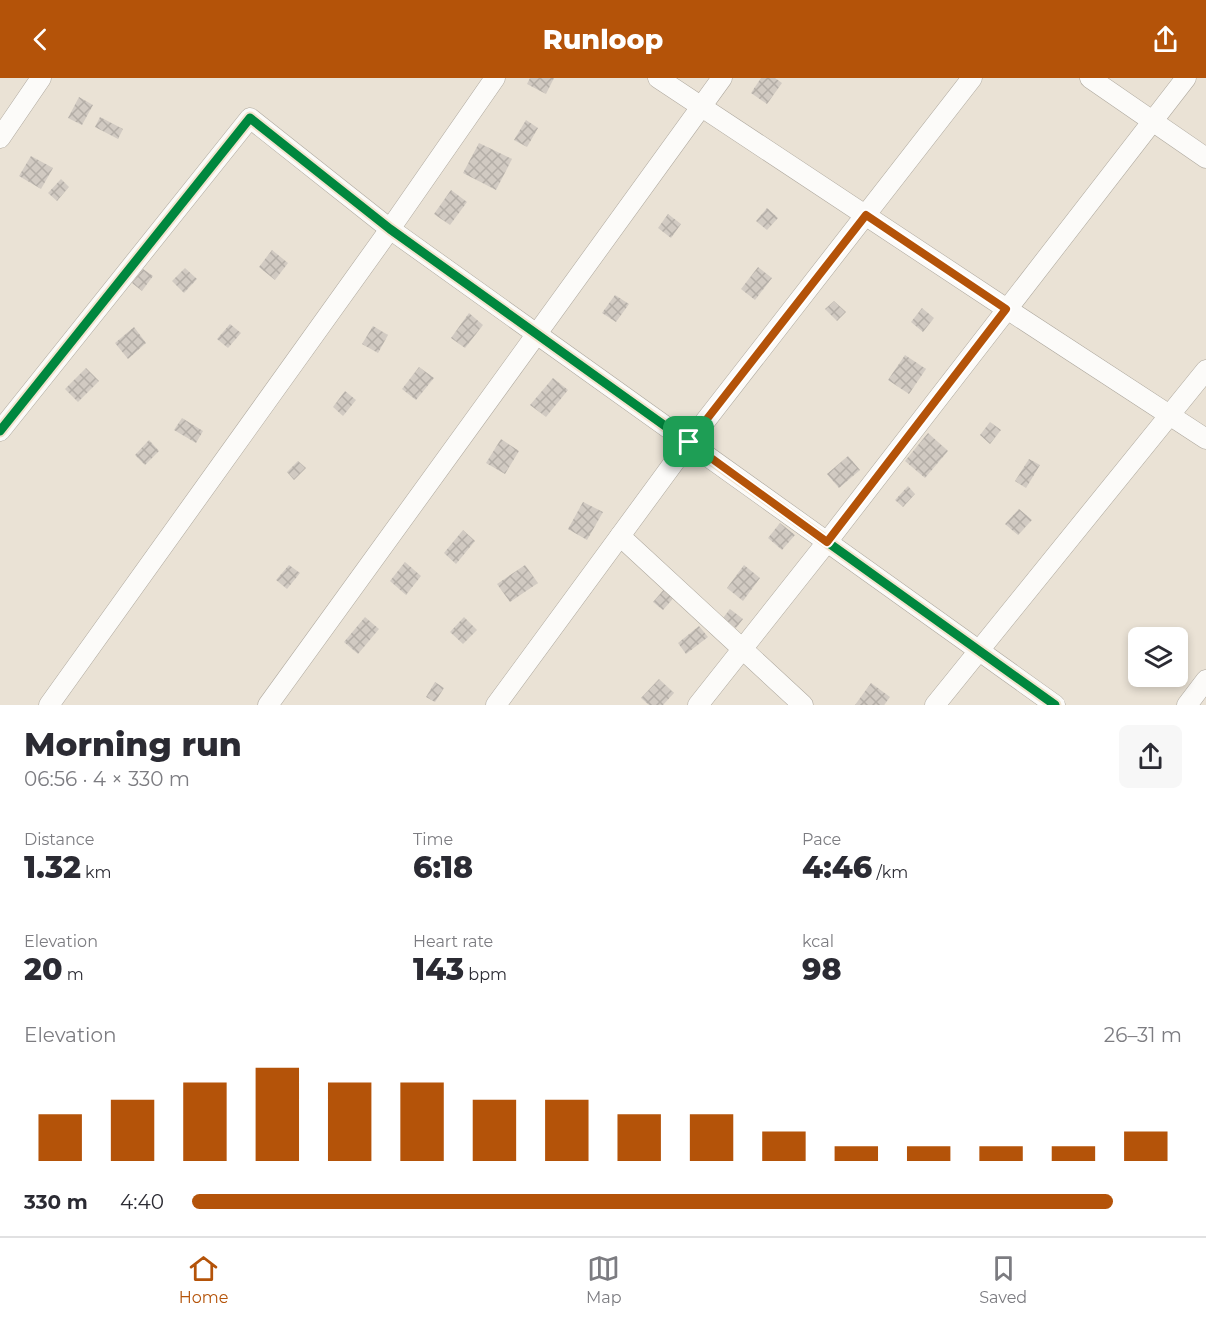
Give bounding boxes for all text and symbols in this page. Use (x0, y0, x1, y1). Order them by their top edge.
icon: back (24, 23, 57, 56)
text: Runloop (543, 23, 663, 56)
icon: share (1149, 23, 1182, 56)
pin (663, 416, 714, 467)
icon: arrive (672, 425, 705, 458)
map controls (1128, 627, 1188, 687)
button: layers (1128, 627, 1188, 687)
text: Morning run (24, 724, 242, 764)
button: share (1119, 725, 1182, 788)
text: 06:56 · 4 × 330 m (24, 767, 190, 791)
text: Distance (24, 830, 94, 849)
text: Time (413, 830, 453, 849)
text: Pace (802, 830, 841, 849)
text: 1.32 (24, 849, 81, 886)
text: 6:18 (413, 849, 473, 886)
text: 4:46 (802, 849, 872, 886)
text: km (81, 863, 111, 882)
text: /km (872, 863, 908, 882)
text: Elevation (24, 932, 98, 951)
text: Heart rate (413, 932, 493, 951)
text: kcal (802, 932, 834, 951)
text: 20 (24, 951, 63, 988)
text: 143 (413, 951, 464, 988)
text: 98 (802, 951, 842, 988)
text: m (63, 965, 84, 984)
text: bpm (464, 965, 507, 984)
text: Elevation (24, 1023, 116, 1047)
text: 26–31 m (1104, 1023, 1182, 1047)
text: 330 m (24, 1190, 88, 1214)
text: 4:40 (120, 1190, 164, 1214)
tab: Home (179, 1252, 228, 1307)
tab: Map (586, 1252, 622, 1307)
tab: Saved (979, 1252, 1027, 1307)

